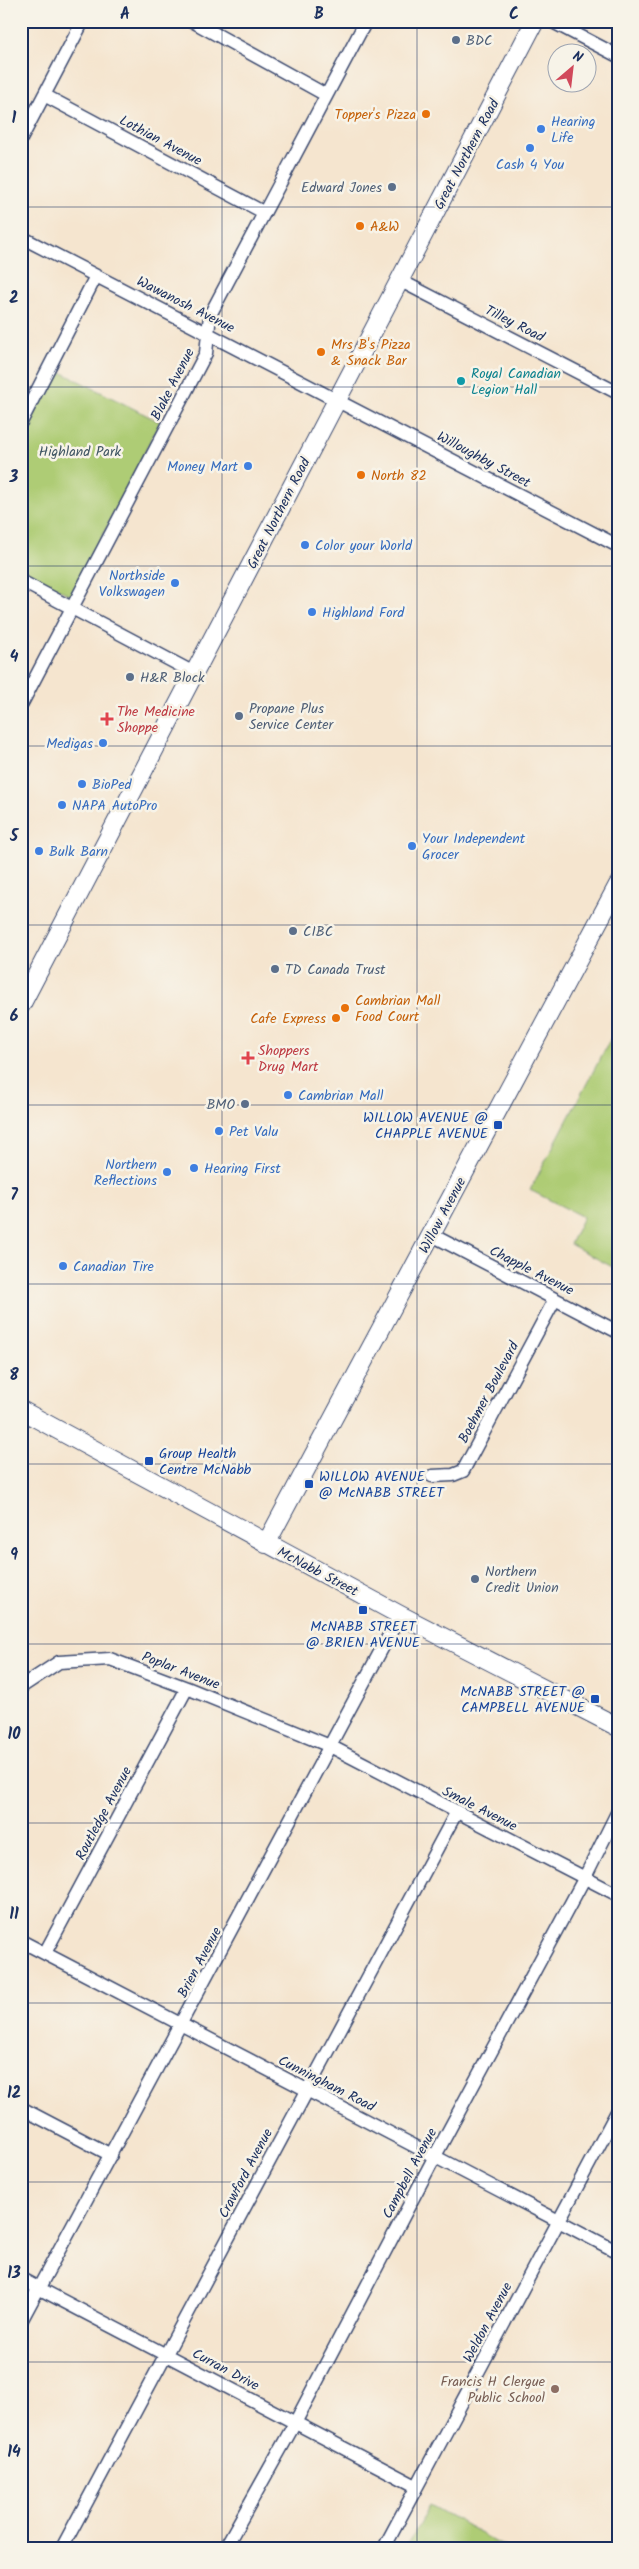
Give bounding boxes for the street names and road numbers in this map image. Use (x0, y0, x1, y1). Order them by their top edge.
street label: Great Northern Road (428, 94, 506, 214)
street label: Lothian Avenue (115, 110, 207, 172)
street label: Wawanosh Avenue (133, 271, 239, 339)
street label: Tilley Road (481, 300, 549, 349)
street label: Blake Avenue (145, 344, 201, 424)
street label: Willoughby Street (433, 426, 535, 494)
street label: Great Northern Road (241, 453, 317, 573)
street label: Willow Avenue (414, 1173, 473, 1258)
street label: Chapple Avenue (485, 1240, 578, 1302)
street label: Boehmer Boulevard (453, 1337, 525, 1447)
street label: McNabb Street (273, 1541, 363, 1603)
street label: Poplar Avenue (138, 1646, 224, 1696)
street label: Routledge Avenue (70, 1762, 138, 1864)
street label: Smale Avenue (438, 1781, 522, 1838)
street label: Brien Avenue (172, 1922, 228, 2002)
street label: Cunningham Road (274, 2050, 380, 2118)
street label: Campbell Avenue (377, 2123, 443, 2223)
street label: Crawford Avenue (213, 2124, 279, 2222)
street label: Weldon Avenue (457, 2278, 519, 2367)
street label: Curran Drive (188, 2343, 264, 2397)

